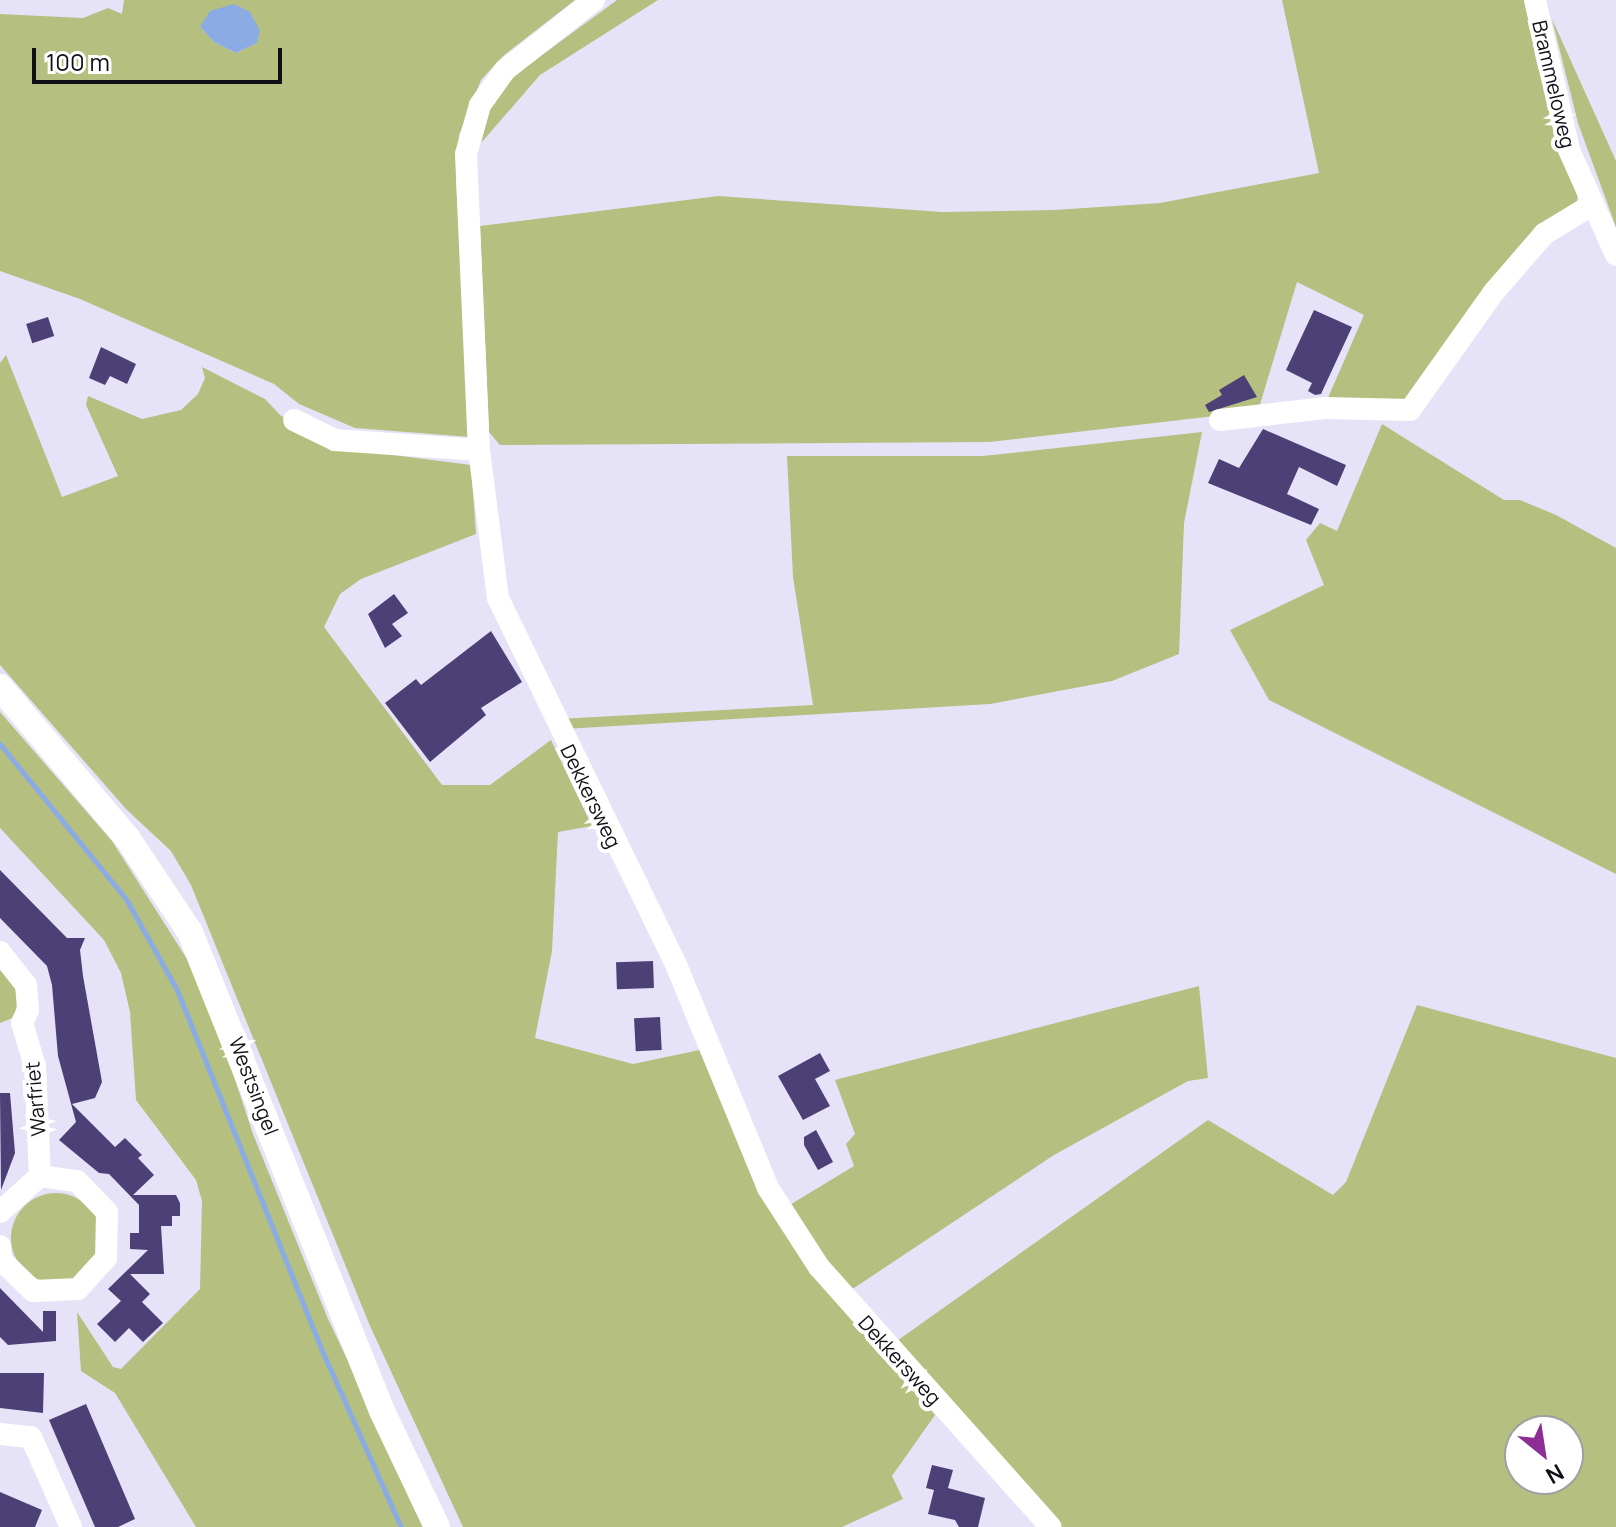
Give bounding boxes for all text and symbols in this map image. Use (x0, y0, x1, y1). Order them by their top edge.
street label: Brammeloweg (1528, 18, 1580, 150)
scale bar (36, 32, 286, 82)
text: 100 m (46, 45, 110, 78)
street label: Dekkersweg (556, 740, 626, 852)
street label: Westsingel (224, 1034, 284, 1138)
street label: Warfriet (20, 1061, 50, 1137)
street label: Dekkersweg (854, 1310, 946, 1410)
north arrow (1504, 1415, 1584, 1495)
text: N (1541, 1457, 1569, 1491)

